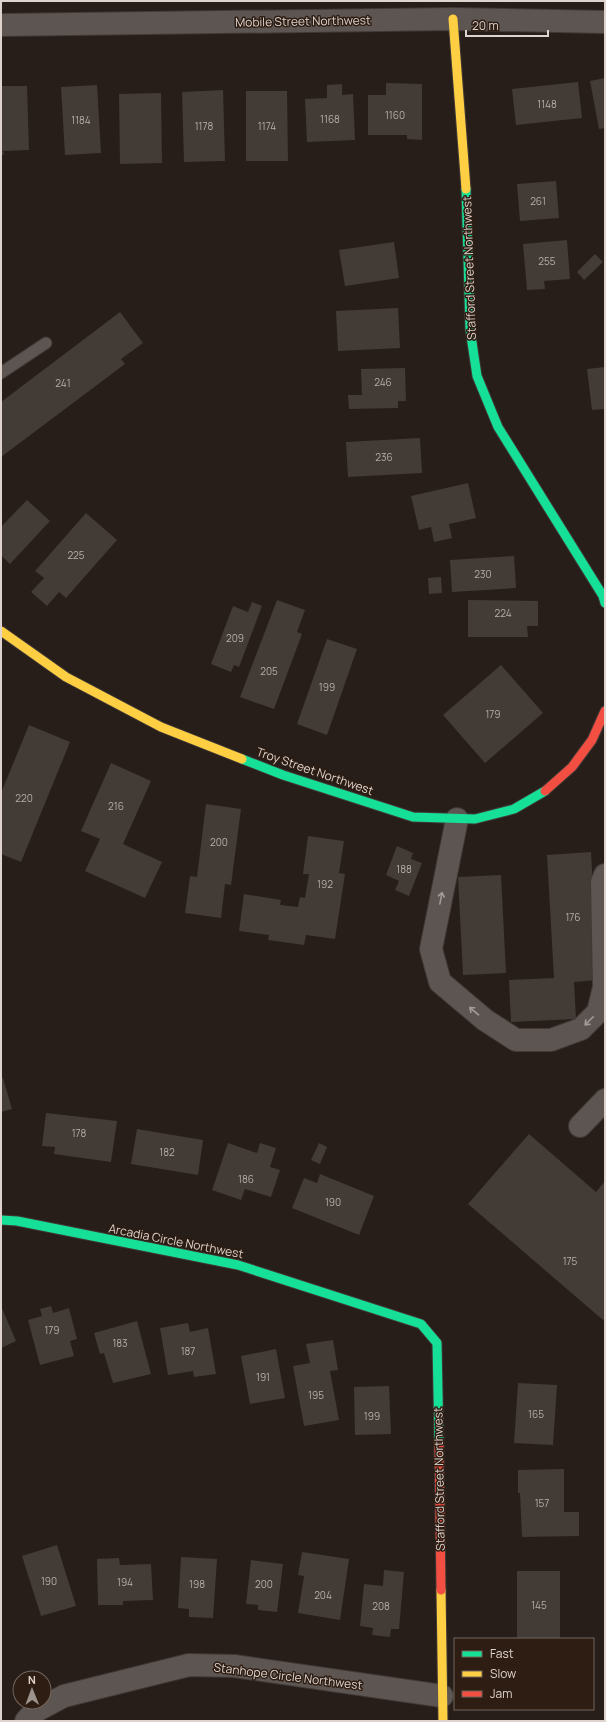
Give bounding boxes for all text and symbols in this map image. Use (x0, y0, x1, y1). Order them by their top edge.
street label: Mobile Street Northwest (235, 11, 371, 31)
scale bar (466, 12, 548, 38)
text: 20 m (472, 17, 499, 34)
house number: 1148 (537, 97, 557, 111)
house number: 1160 (385, 108, 405, 122)
house number: 1168 (320, 112, 340, 126)
house number: 1184 (71, 113, 91, 127)
house number: 1178 (195, 119, 213, 133)
house number: 1174 (258, 119, 276, 133)
house number: 261 (530, 194, 546, 208)
street label: Stafford Street Northwest (458, 196, 480, 340)
house number: 255 (538, 254, 556, 268)
house number: 246 (374, 375, 392, 389)
house number: 241 (55, 376, 71, 390)
house number: 236 (375, 450, 393, 464)
house number: 225 (67, 548, 85, 562)
house number: 230 (474, 567, 492, 581)
house number: 224 (494, 606, 512, 620)
house number: 209 (226, 631, 244, 645)
house number: 205 (260, 664, 278, 678)
house number: 199 (319, 680, 335, 694)
house number: 179 (485, 707, 501, 721)
street label: Troy Street Northwest (254, 743, 376, 799)
house number: 220 (15, 791, 33, 805)
house number: 216 (108, 799, 124, 813)
house number: 200 (210, 835, 228, 849)
house number: 188 (396, 862, 412, 876)
house number: 192 (317, 877, 333, 891)
one-way arrow (438, 892, 446, 905)
house number: 176 (565, 910, 581, 924)
one-way arrow (468, 1006, 479, 1015)
one-way arrow (584, 1016, 594, 1026)
house number: 178 (72, 1126, 87, 1140)
house number: 182 (159, 1145, 175, 1159)
house number: 186 (238, 1172, 254, 1186)
house number: 190 (325, 1195, 341, 1209)
street label: Arcadia Circle Northwest (107, 1220, 245, 1262)
house number: 175 (563, 1254, 578, 1268)
house number: 179 (44, 1323, 60, 1337)
house number: 183 (112, 1336, 128, 1350)
house number: 187 (181, 1344, 195, 1358)
house number: 191 (256, 1370, 270, 1384)
house number: 195 (308, 1388, 324, 1402)
street label: Stafford Street Northwest (429, 1407, 449, 1551)
house number: 165 (528, 1407, 544, 1421)
house number: 199 (364, 1409, 380, 1423)
house number: 157 (535, 1496, 549, 1510)
house number: 190 (41, 1574, 57, 1588)
house number: 194 (117, 1575, 133, 1589)
house number: 198 (189, 1577, 205, 1591)
house number: 200 (255, 1577, 273, 1591)
house number: 204 (314, 1588, 332, 1602)
house number: 145 (531, 1598, 547, 1612)
house number: 208 (372, 1599, 390, 1613)
legend (454, 1638, 594, 1710)
text: Fast (490, 1645, 514, 1662)
street label: Stanhope Circle Northwest (213, 1658, 364, 1694)
text: Slow (490, 1665, 516, 1682)
north arrow (12, 1670, 52, 1710)
text: N (28, 1672, 36, 1687)
text: Jam (490, 1685, 512, 1702)

